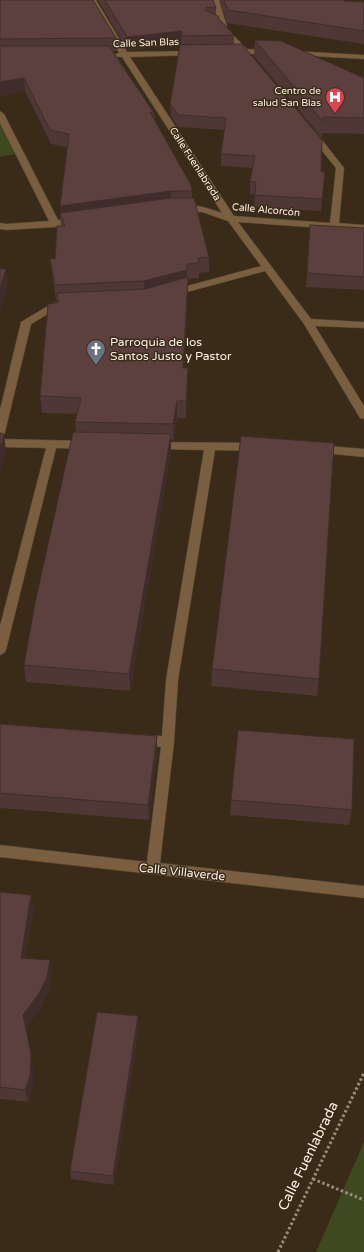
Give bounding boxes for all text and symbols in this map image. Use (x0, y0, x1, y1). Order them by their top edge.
street label: Calle San Blas (113, 36, 179, 50)
place label: Centro de salud San Blas (253, 85, 321, 109)
hospital icon: Centro de salud San Blas (324, 86, 346, 114)
street label: Calle Fuenlabrada (167, 125, 223, 203)
street label: Calle Alcorcón (231, 201, 301, 219)
place label: Parroquia de los Santos Justo y Pastor (110, 335, 232, 363)
church icon: Parroquia de los Santos Justo y Pastor (85, 338, 107, 366)
street label: Calle Villaverde (138, 861, 226, 884)
street label: Calle Fuenlabrada (274, 1099, 342, 1213)

